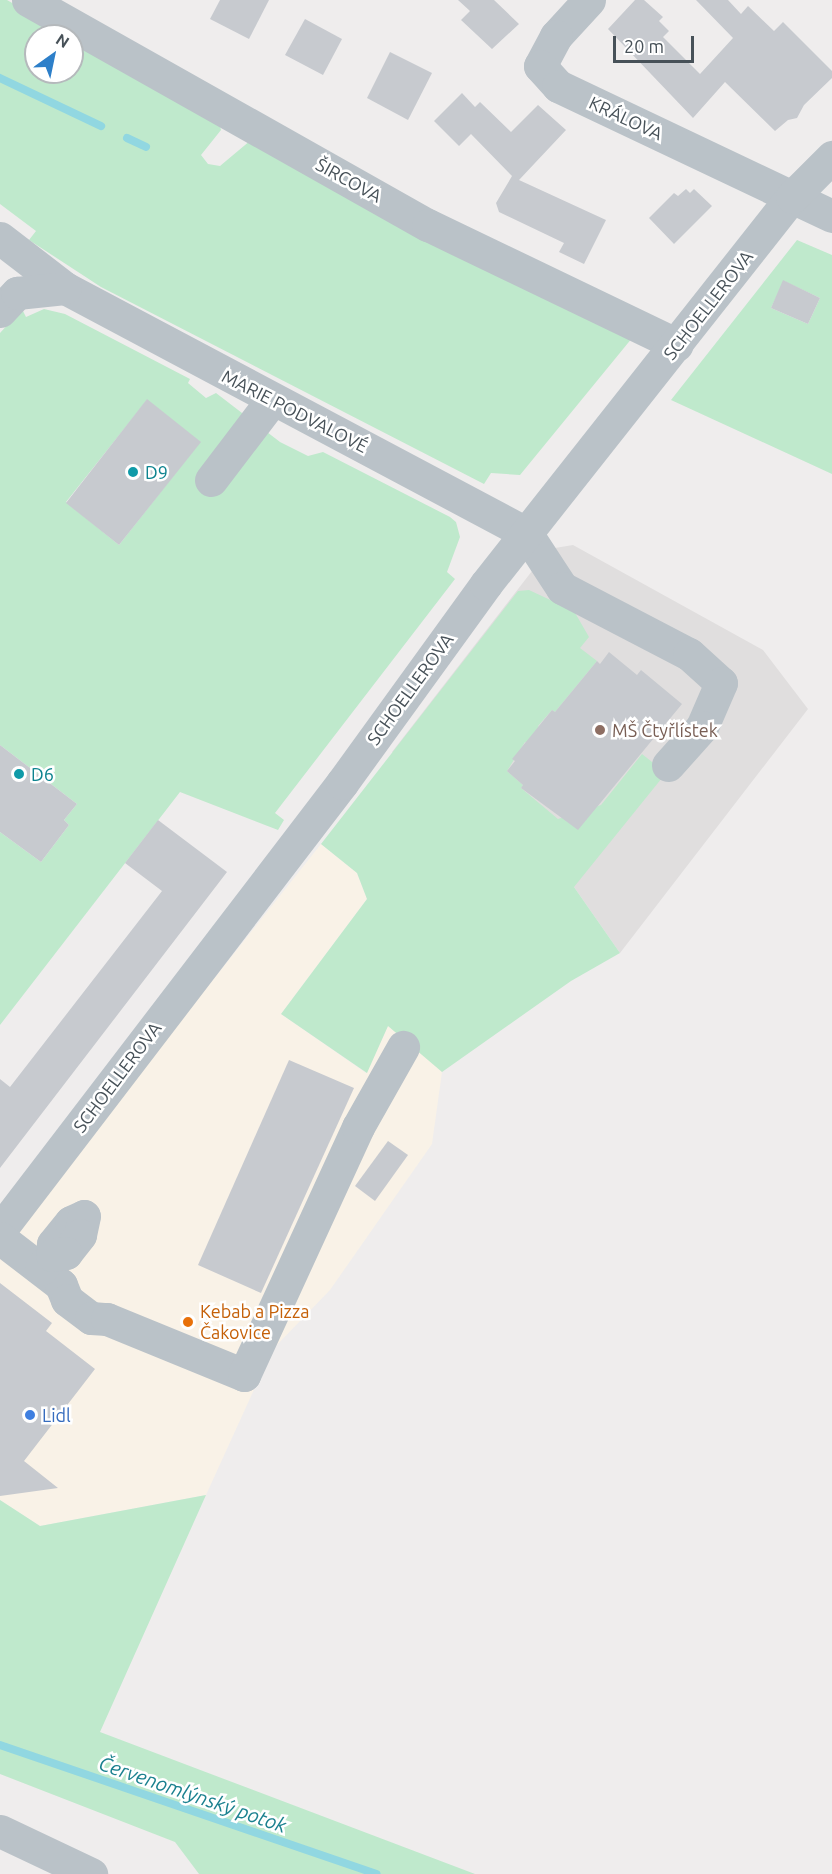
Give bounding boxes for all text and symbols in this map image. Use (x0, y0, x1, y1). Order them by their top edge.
north arrow (24, 24, 84, 84)
scale bar (616, 24, 697, 62)
text: N (53, 30, 73, 51)
text: 20 m (624, 36, 664, 56)
street label: KRÁLOVA (586, 92, 666, 144)
street label: ŠIRCOVA (312, 153, 386, 207)
street label: SCHOELLEROVA (659, 246, 757, 364)
street label: MARIE PODVALOVÉ (218, 365, 372, 457)
place label: D9 (145, 461, 168, 483)
marker: D9 (126, 465, 140, 479)
street label: SCHOELLEROVA (362, 629, 458, 749)
place label: MŠ Čtyřlístek (612, 719, 718, 741)
marker: MŠ Čtyřlístek (593, 723, 607, 737)
place label: D6 (31, 763, 54, 785)
marker: D6 (12, 767, 26, 781)
street label: SCHOELLEROVA (68, 1018, 166, 1136)
place label: Kebab a Pizza Čakovice (200, 1301, 309, 1344)
marker: Kebab a Pizza Čakovice (181, 1315, 195, 1329)
place label: Lidl (42, 1404, 71, 1426)
marker: Lidl (23, 1408, 37, 1422)
water label: Červenomlýnský potok (96, 1751, 290, 1837)

